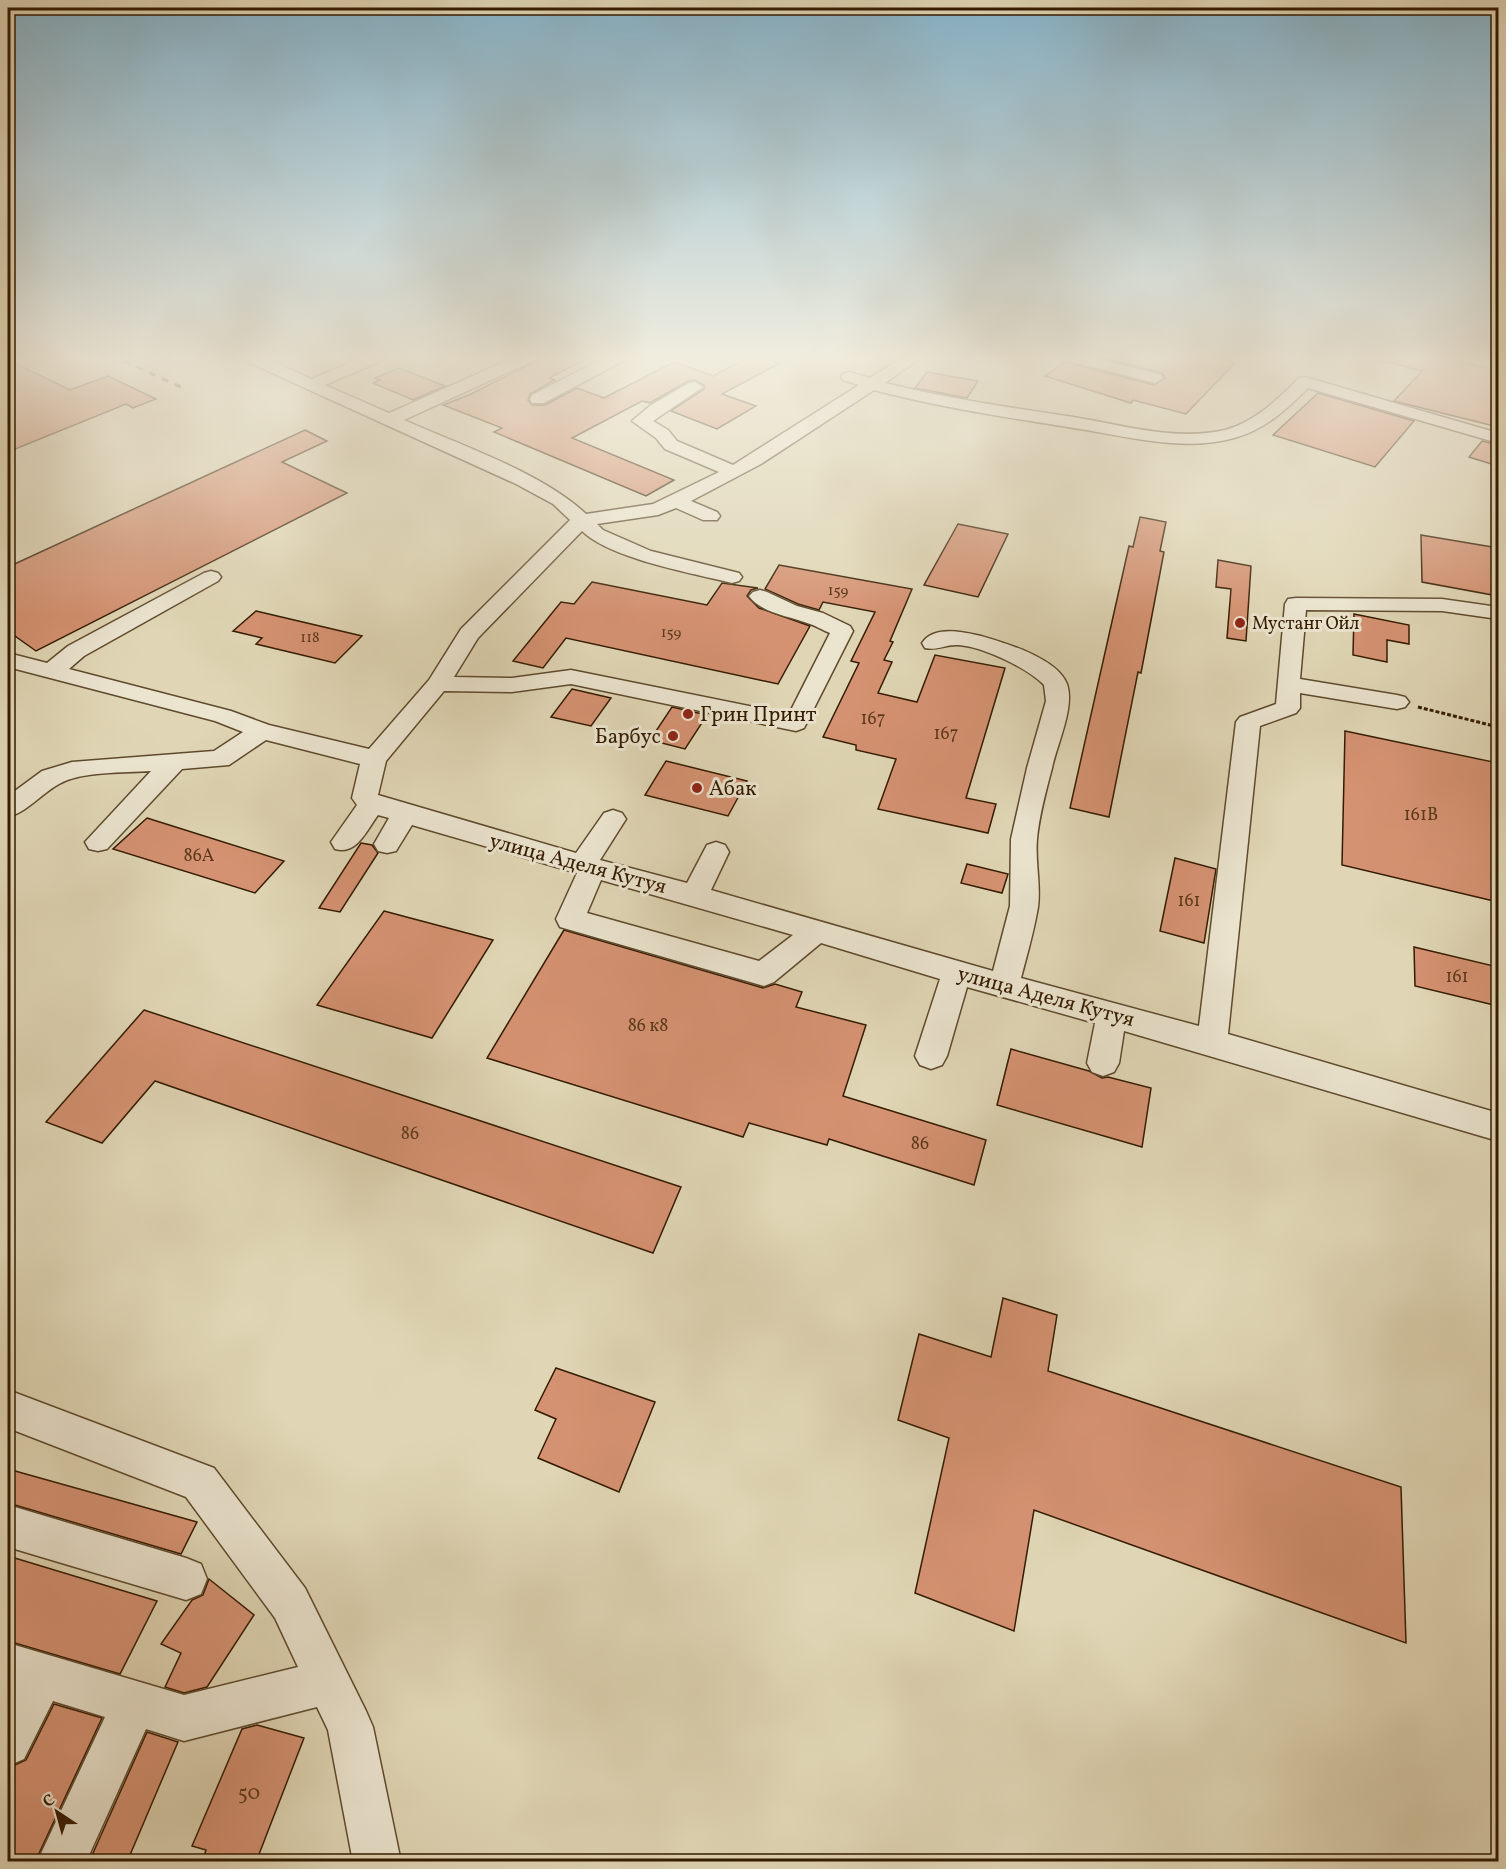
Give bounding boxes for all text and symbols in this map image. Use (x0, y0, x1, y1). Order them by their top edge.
house number: 159 (828, 581, 848, 602)
place label: Мустанг Ойл (1252, 612, 1360, 637)
marker: Мустанг Ойл (1233, 616, 1247, 630)
house number: 159 (661, 623, 681, 644)
house number: 118 (300, 628, 320, 649)
place label: Грин Принт (700, 701, 817, 730)
marker: Грин Принт (681, 707, 695, 721)
house number: 167 (861, 707, 885, 732)
house number: 167 (934, 722, 958, 747)
place label: Барбус (595, 723, 661, 752)
marker: Барбус (666, 729, 680, 743)
place label: Абак (709, 775, 757, 804)
marker: Абак (690, 781, 704, 795)
house number: 161В (1404, 803, 1438, 828)
street label: улица Аделя Кутуя (486, 827, 669, 902)
house number: 86А (184, 844, 215, 869)
house number: 161 (1177, 889, 1201, 914)
street label: улица Аделя Кутуя (954, 960, 1137, 1035)
house number: 161 (1445, 965, 1469, 990)
house number: 86 к8 (628, 1014, 668, 1039)
house number: 86 (401, 1122, 419, 1147)
house number: 86 (911, 1132, 929, 1157)
house number: 50 (238, 1779, 260, 1808)
north arrow (27, 1782, 87, 1842)
text: С (39, 1790, 60, 1813)

